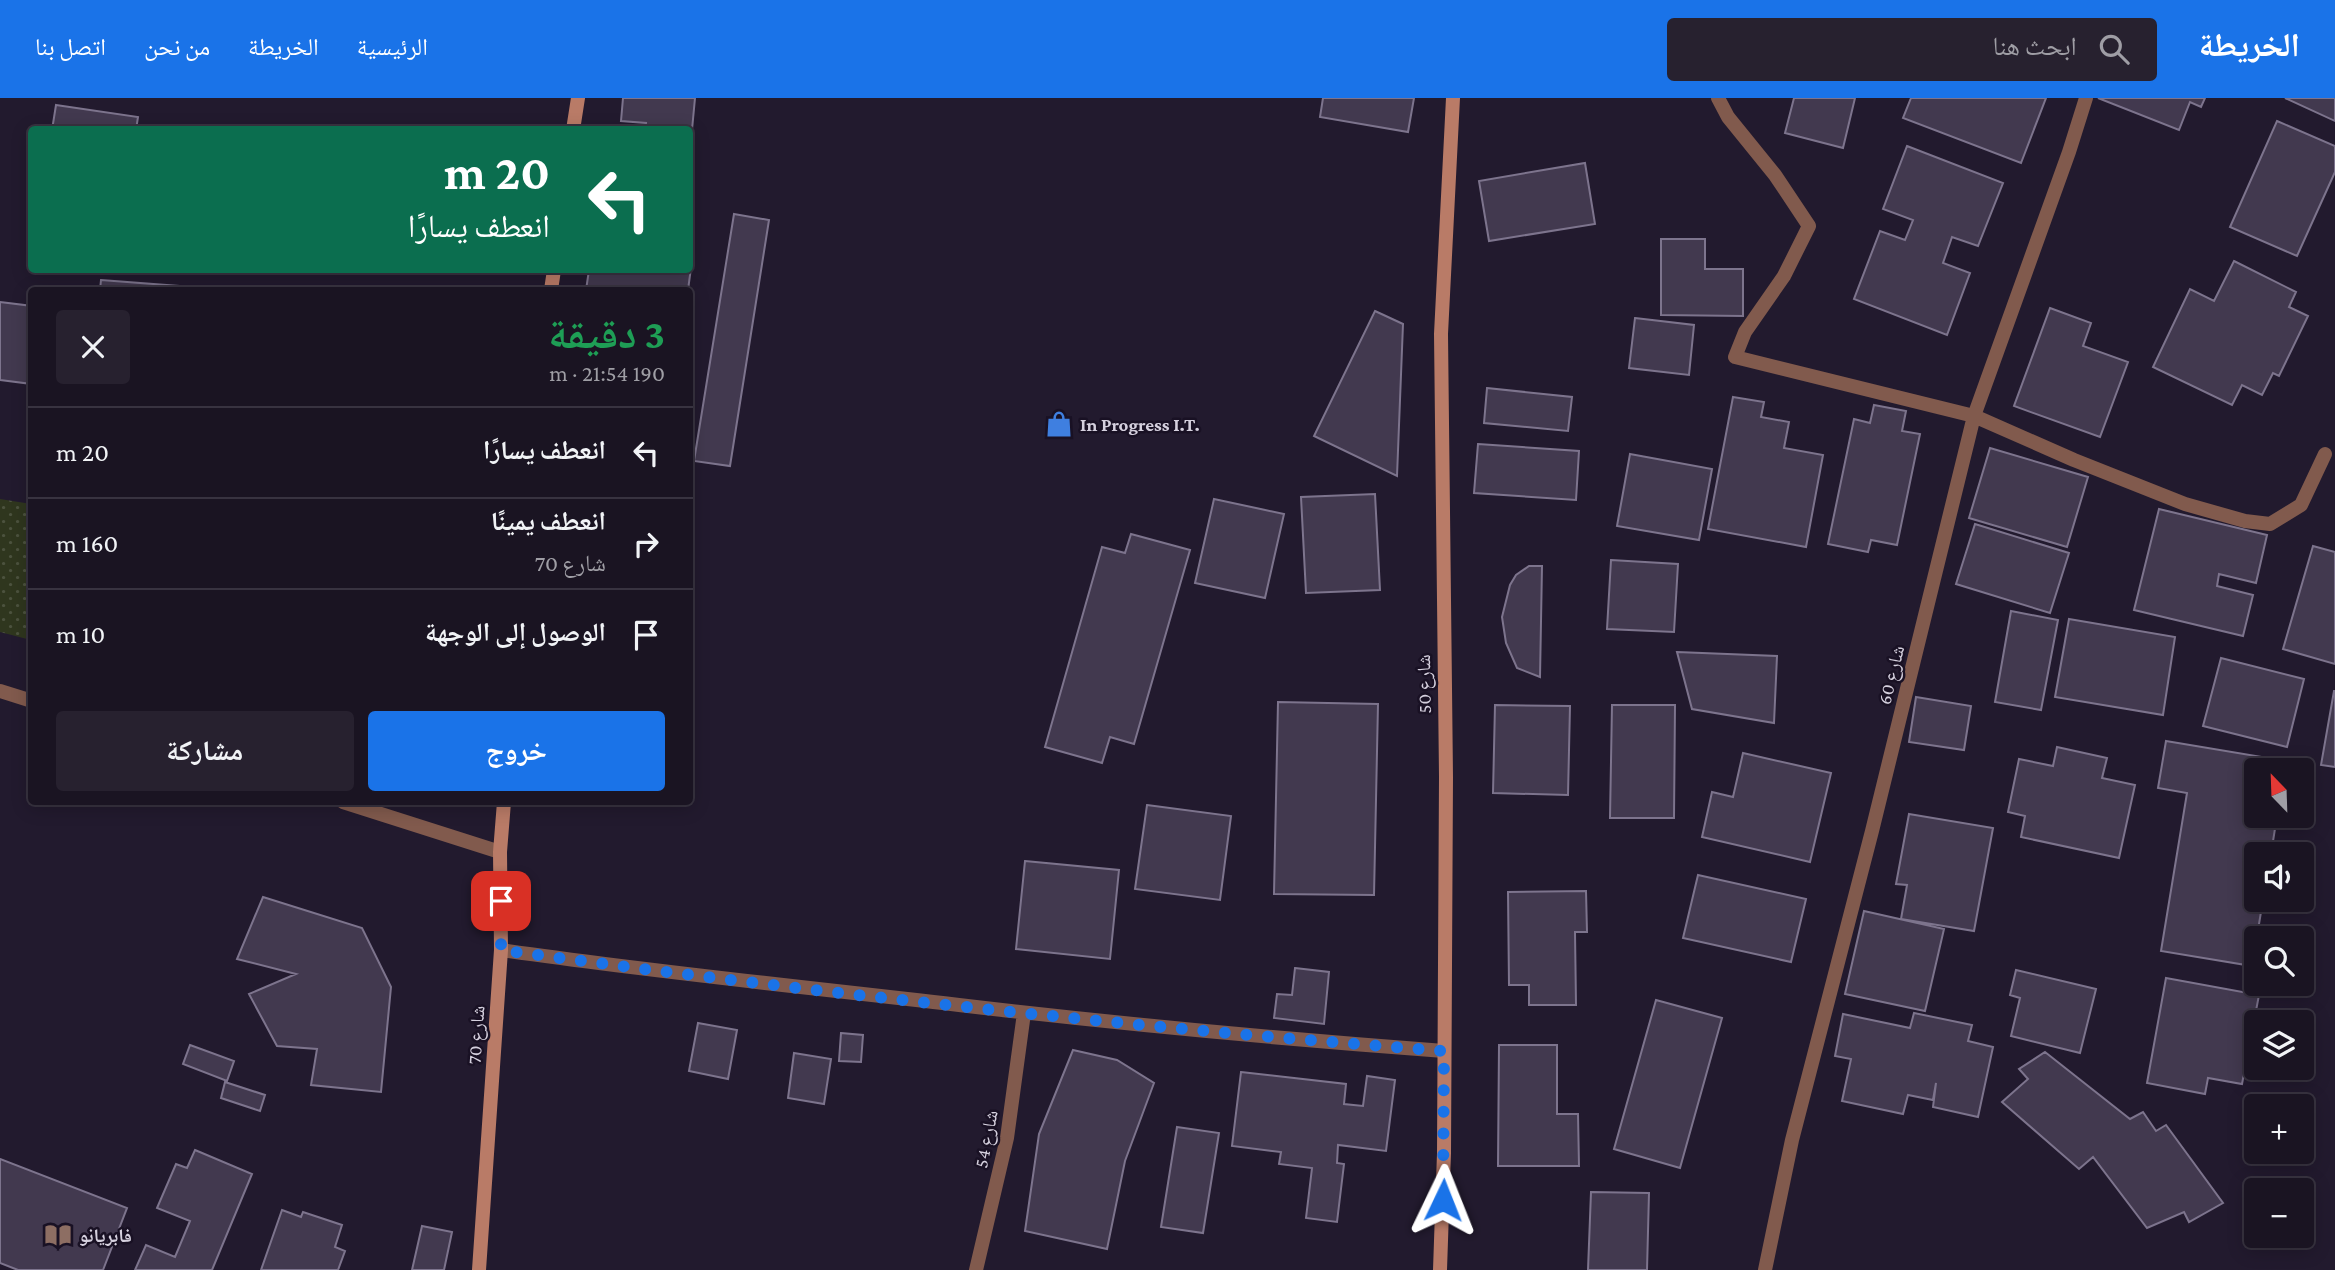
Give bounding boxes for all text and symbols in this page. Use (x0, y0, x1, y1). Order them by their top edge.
search box (1667, 18, 2157, 81)
text: الخريطة (2199, 26, 2300, 63)
icon: search (2095, 30, 2133, 68)
text: ابحث هنا (1993, 32, 2077, 61)
text: اتصل بنا (35, 33, 106, 60)
text: من نحن (144, 33, 210, 60)
text: الخريطة (248, 33, 319, 60)
text: الرئيسية (357, 33, 428, 60)
text: 20 m (444, 145, 550, 200)
icon: left (574, 154, 665, 245)
text: انعطف يسارًا (408, 208, 550, 244)
button: close (56, 310, 130, 384)
text: 3 دقيقة (548, 310, 665, 357)
text: 190 m · 21:54 (549, 360, 665, 386)
shop icon: In Progress I.T. (1044, 409, 1074, 439)
place label: In Progress I.T. (1080, 414, 1200, 435)
icon: left (627, 434, 665, 472)
text: انعطف يسارًا (483, 436, 606, 465)
text: 20 m (56, 438, 109, 467)
text: انعطف يمينًا (491, 507, 606, 536)
icon: right (627, 525, 665, 563)
text: 160 m (56, 529, 118, 558)
text: شارع 70 (535, 550, 606, 576)
icon: arrive (627, 616, 665, 654)
text: الوصول إلى الوجهة (425, 618, 606, 647)
text: 10 m (56, 620, 105, 649)
street label: شارع 60 (1874, 643, 1909, 707)
street label: شارع 50 (1413, 654, 1436, 714)
button: مشاركة (56, 711, 354, 791)
button: خروج (368, 711, 665, 791)
north arrow (2244, 758, 2314, 828)
map controls (2244, 758, 2314, 1248)
button: sound (2244, 842, 2314, 912)
pin (471, 871, 531, 931)
icon: arrive (482, 882, 520, 920)
button: search (2244, 926, 2314, 996)
street label: شارع 70 (463, 1005, 490, 1065)
button: layers (2244, 1010, 2314, 1080)
button: + (2244, 1094, 2314, 1164)
street label: شارع 54 (970, 1108, 1003, 1170)
position arrow (1406, 1163, 1480, 1237)
button: − (2244, 1178, 2314, 1248)
library icon: فابريانو (43, 1220, 73, 1250)
place label: فابريانو (79, 1225, 132, 1246)

